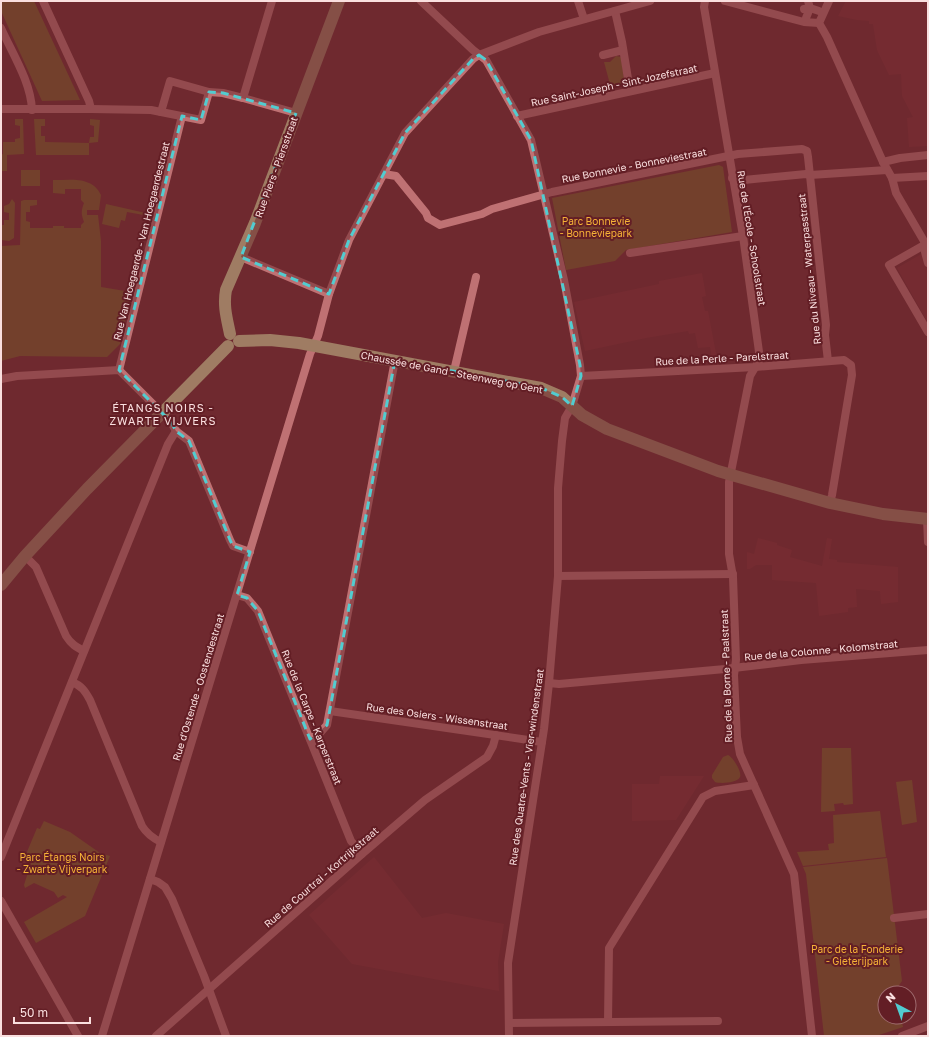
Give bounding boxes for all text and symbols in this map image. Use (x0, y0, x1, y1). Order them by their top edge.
street label: Rue Saint-Joseph - Sint-Jozefstraat (530, 61, 698, 109)
street label: Rue Piers - Piersstraat (252, 115, 300, 219)
street label: Rue Van Hoegaerde - Van Hoegaerdestraat (110, 140, 172, 342)
street label: Rue Bonnevie - Bonneviestraat (560, 145, 708, 185)
street label: Rue de l'École - Schoolstraat (735, 169, 769, 307)
street label: Rue du Niveau - Waterpasstraat (795, 193, 823, 345)
park label: Parc Bonnevie - Bonneviepark (560, 215, 633, 239)
street label: Chaussée de Gand - Steenweg op Gent (360, 348, 544, 396)
street label: Rue de la Perle - Parelstraat (655, 349, 789, 367)
district label: ÉTANGS NOIRS - ZWARTE VIJVERS (109, 401, 217, 427)
street label: Rue de la Borne - Paalstraat (718, 609, 734, 743)
street label: Rue d'Ostende - Oostendestraat (170, 612, 226, 762)
street label: Rue de la Colonne - Kolomstraat (744, 637, 898, 663)
street label: Rue de la Carpe - Karperstraat (279, 648, 345, 786)
street label: Rue des Quatre-Vents - Vier-windenstraat (506, 668, 546, 866)
street label: Rue des Osiers - Wissenstraat (365, 700, 509, 732)
street label: Rue de Courtrai - Kortrijkstraat (261, 824, 381, 930)
park label: Parc Étangs Noirs - Zwarte Vijverpark (17, 851, 108, 875)
park label: Parc de la Fonderie - Gieterijpark (811, 943, 903, 967)
north arrow (877, 985, 917, 1025)
text: N (883, 989, 898, 1005)
scale bar (14, 999, 90, 1025)
text: 50 m (20, 1005, 48, 1020)

